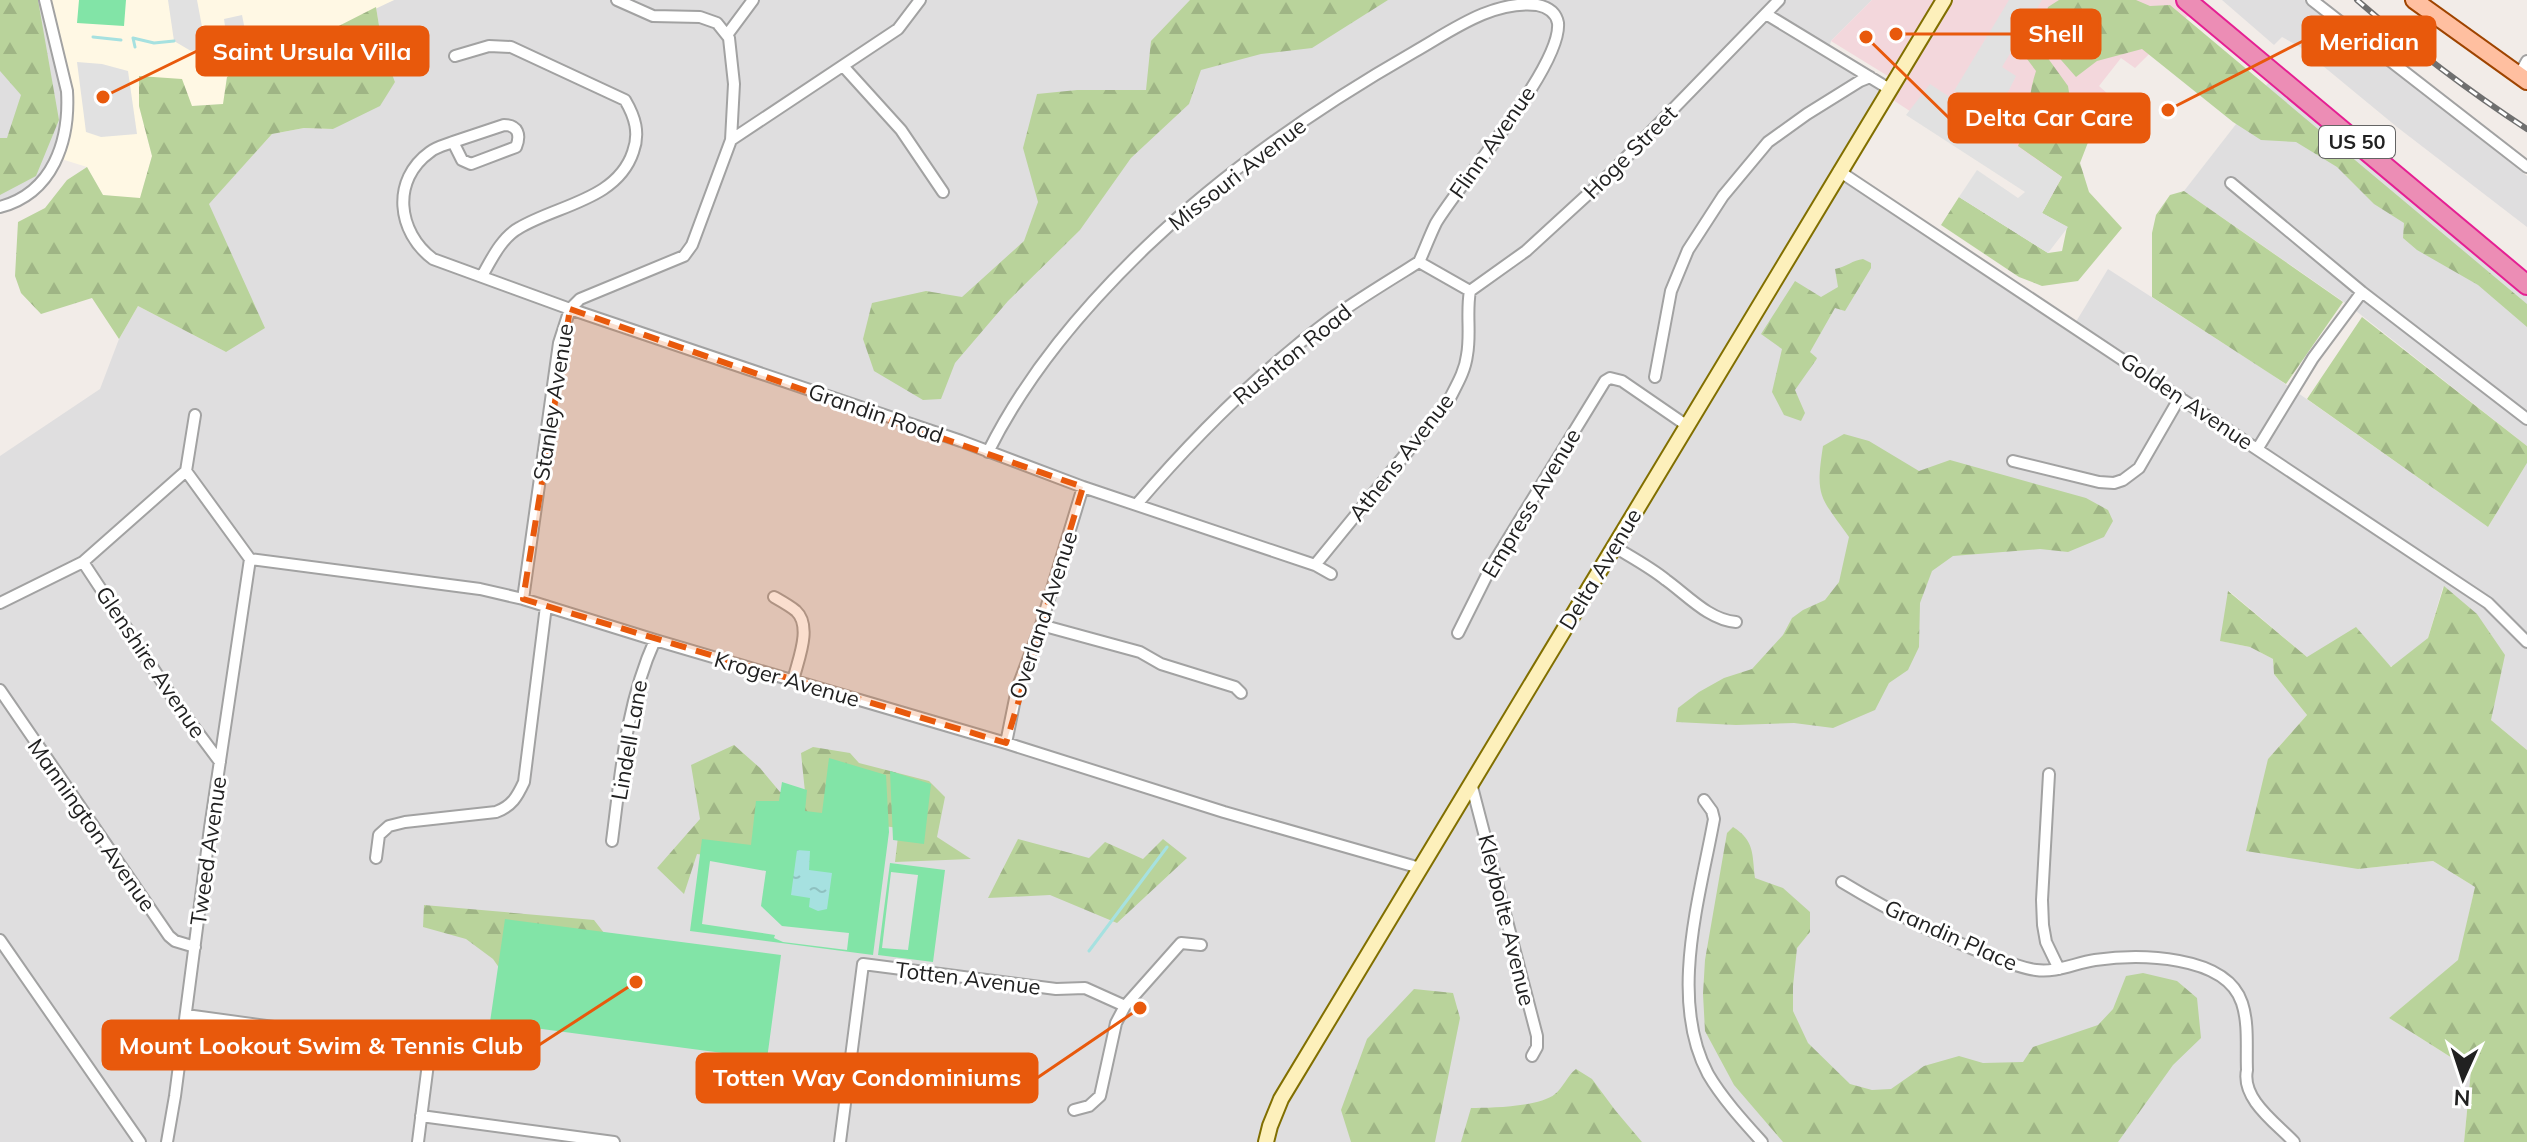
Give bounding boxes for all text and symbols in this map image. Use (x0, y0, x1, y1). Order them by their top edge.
callout: Shell (2012, 10, 2100, 58)
callout: Meridian (2303, 17, 2435, 65)
text: Shell (2028, 18, 2084, 48)
text: Meridian (2319, 26, 2419, 56)
callout: Saint Ursula Villa (197, 27, 428, 75)
text: Saint Ursula Villa (213, 36, 411, 66)
street label: Flinn Avenue (1443, 80, 1541, 204)
callout: Delta Car Care (1949, 94, 2149, 142)
street label: Hoge Street (1577, 99, 1683, 205)
text: Delta Car Care (1965, 102, 2133, 132)
street label: Missouri Avenue (1163, 112, 1311, 236)
road number: US 50 (2319, 126, 2395, 158)
street label: Rushton Road (1227, 298, 1357, 410)
street label: Stanley Avenue (527, 321, 579, 483)
street label: Golden Avenue (2115, 346, 2259, 456)
street label: Grandin Road (805, 377, 947, 449)
street label: Athens Avenue (1342, 387, 1460, 527)
street label: Empress Avenue (1475, 423, 1587, 583)
street label: Delta Avenue (1553, 503, 1647, 635)
street label: Overland Avenue (1003, 527, 1083, 703)
street label: Glenshire Avenue (90, 581, 212, 743)
street label: Kroger Avenue (711, 645, 863, 713)
street label: Lindell Lane (605, 678, 653, 802)
street label: Mannington Avenue (22, 733, 162, 917)
street label: Tweed Avenue (184, 775, 232, 927)
street label: Kleybolte Avenue (1472, 831, 1542, 1009)
street label: Grandin Place (1880, 893, 2022, 977)
street label: Totten Avenue (894, 955, 1042, 1001)
callout: Mount Lookout Swim & Tennis Club (103, 1021, 539, 1069)
text: Mount Lookout Swim & Tennis Club (119, 1030, 523, 1060)
north arrow (2423, 1038, 2503, 1118)
callout: Totten Way Condominiums (697, 1054, 1037, 1102)
text: Totten Way Condominiums (713, 1062, 1021, 1092)
text: N (2453, 1084, 2471, 1112)

